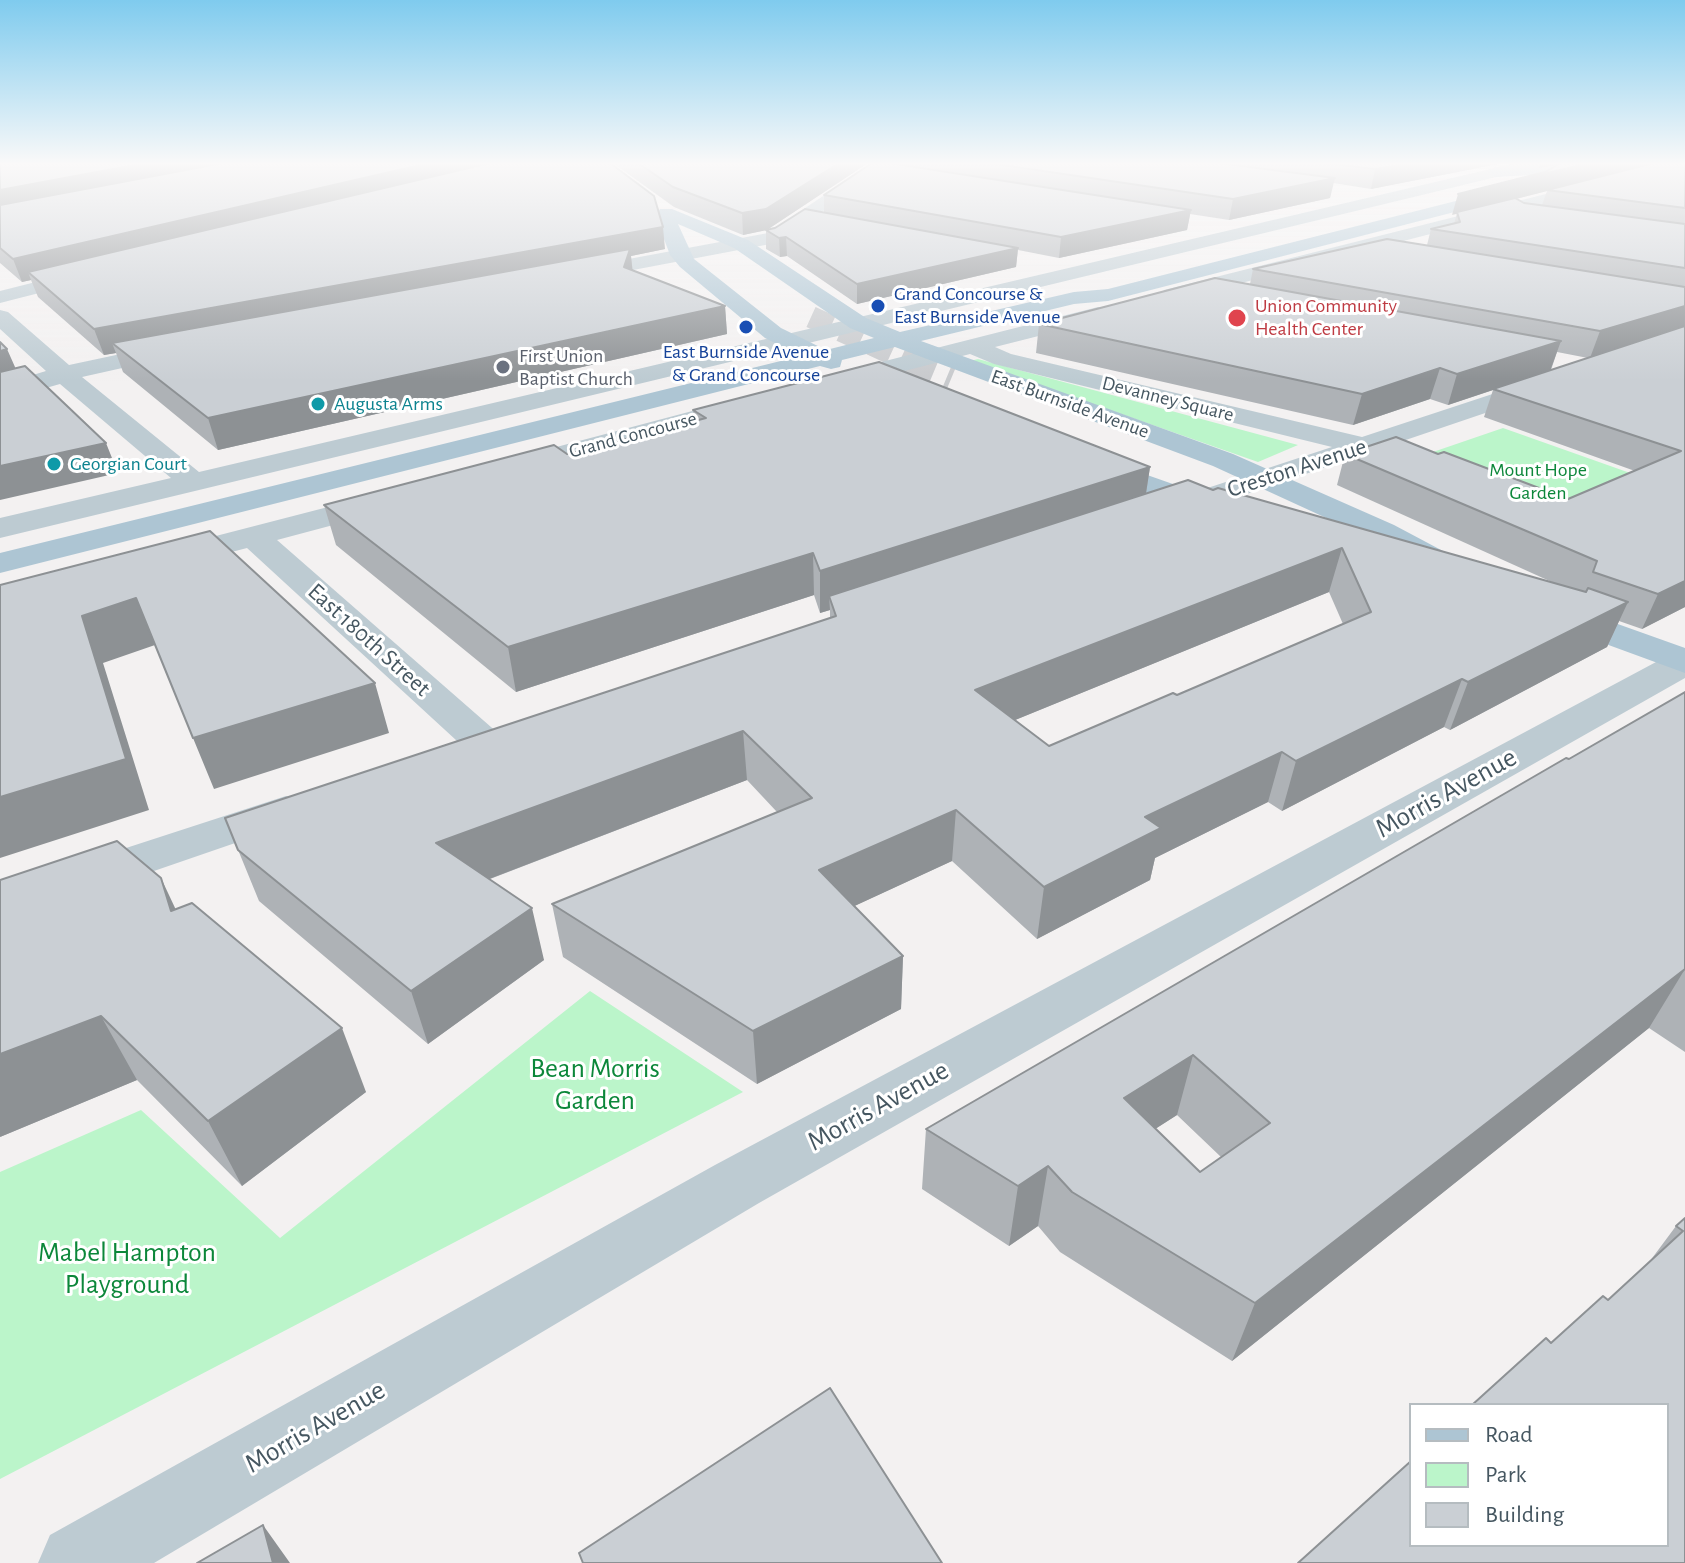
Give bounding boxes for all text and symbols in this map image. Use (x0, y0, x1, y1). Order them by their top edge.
place label: Grand Concourse & East Burnside Avenue (894, 282, 1060, 329)
place label: Union Community Health Center (1255, 294, 1397, 341)
marker: Grand Concourse & East Burnside Avenue (869, 297, 887, 315)
marker: Union Community Health Center (1226, 307, 1248, 329)
marker: East Burnside Avenue & Grand Concourse (737, 318, 755, 336)
place label: East Burnside Avenue & Grand Concourse (663, 340, 829, 387)
place label: First Union Baptist Church (519, 344, 633, 391)
marker: First Union Baptist Church (494, 358, 512, 376)
street label: East Burnside Avenue (988, 364, 1152, 444)
street label: Devanney Square (1100, 371, 1236, 427)
place label: Augusta Arms (334, 392, 443, 416)
marker: Augusta Arms (309, 395, 327, 413)
street label: Grand Concourse (566, 406, 700, 464)
street label: Creston Avenue (1224, 432, 1370, 504)
place label: Georgian Court (70, 452, 187, 476)
marker: Georgian Court (45, 455, 63, 473)
park label: Mount Hope Garden (1489, 458, 1587, 505)
street label: East 180th Street (302, 577, 436, 703)
street label: Morris Avenue (1369, 740, 1523, 846)
park label: Bean Morris Garden (530, 1052, 660, 1118)
street label: Morris Avenue (801, 1053, 955, 1159)
park label: Mabel Hampton Playground (38, 1236, 216, 1302)
street label: Morris Avenue (239, 1373, 391, 1481)
legend (1409, 1403, 1669, 1547)
text: Road (1485, 1423, 1533, 1447)
text: Park (1485, 1463, 1526, 1487)
text: Building (1485, 1503, 1564, 1527)

